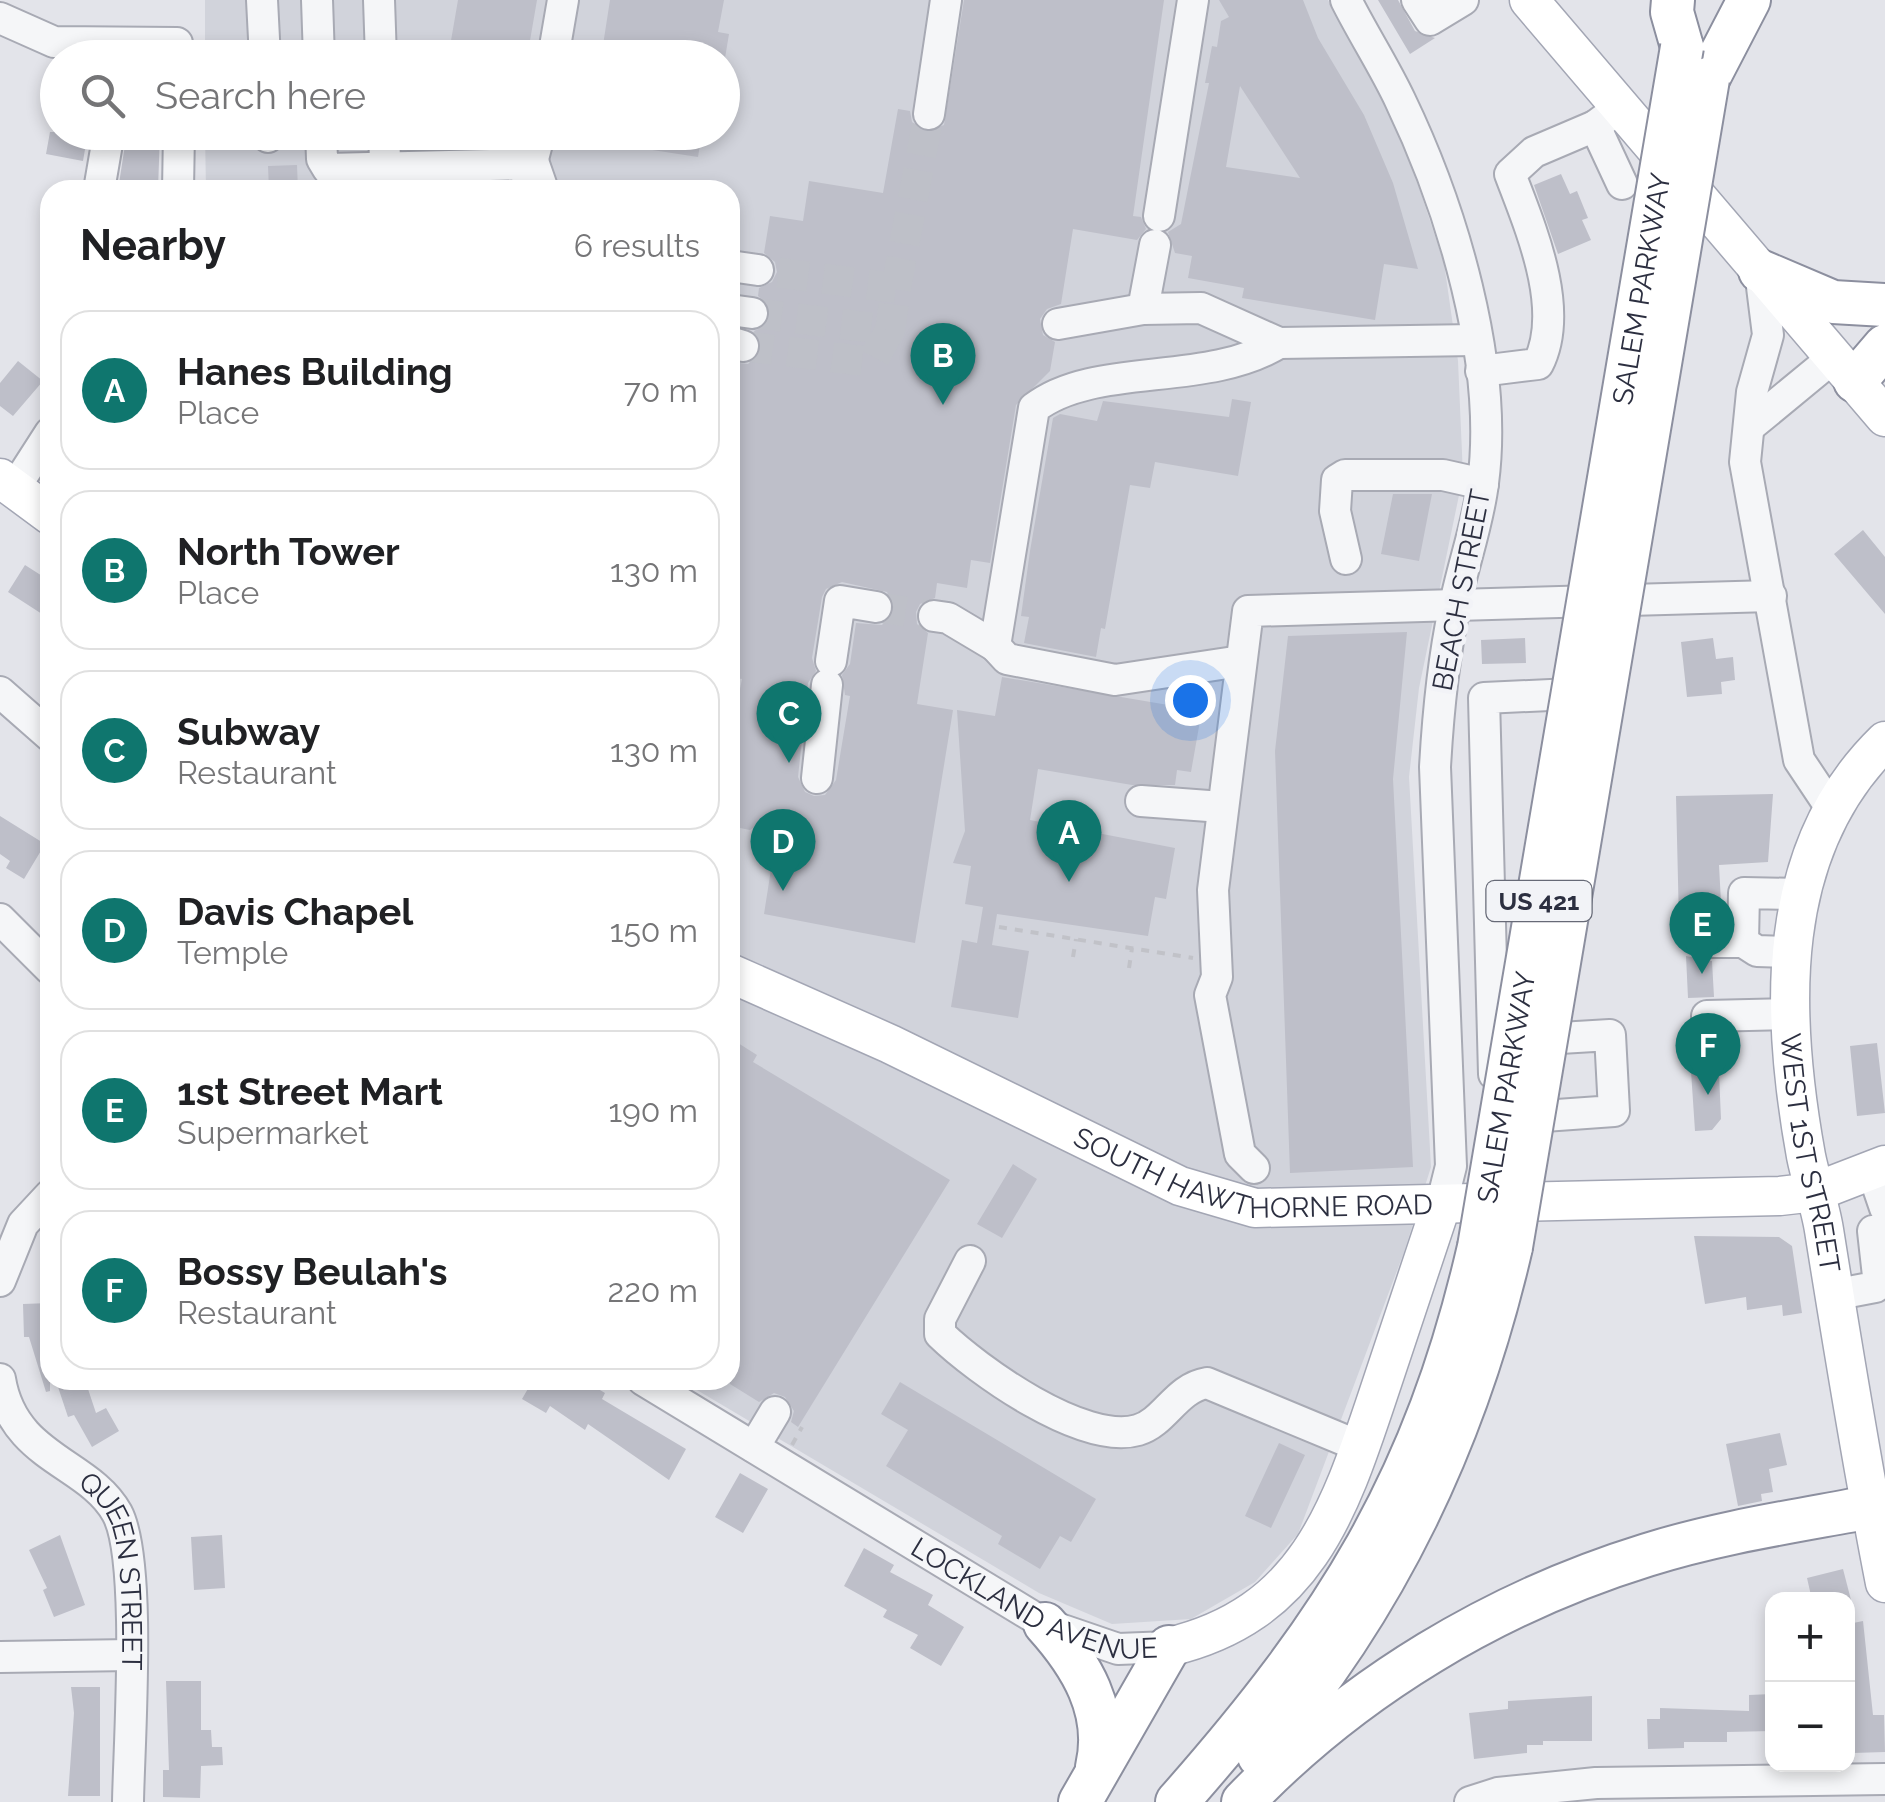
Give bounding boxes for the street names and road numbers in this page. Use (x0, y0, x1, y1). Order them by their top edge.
street label: SALEM PARKWAY (1606, 170, 1677, 407)
street label: BEACH STREET (1426, 487, 1497, 694)
road number: US 421 (1486, 881, 1592, 921)
street label: SALEM PARKWAY (1471, 969, 1542, 1206)
street label: WEST 1ST STREET (1774, 1032, 1847, 1275)
street label: SOUTH HAWTHORNE ROAD (1068, 1121, 1433, 1225)
street label: QUEEN STREET (73, 1465, 148, 1671)
street label: LOCKLAND AVENUE (905, 1531, 1158, 1666)

